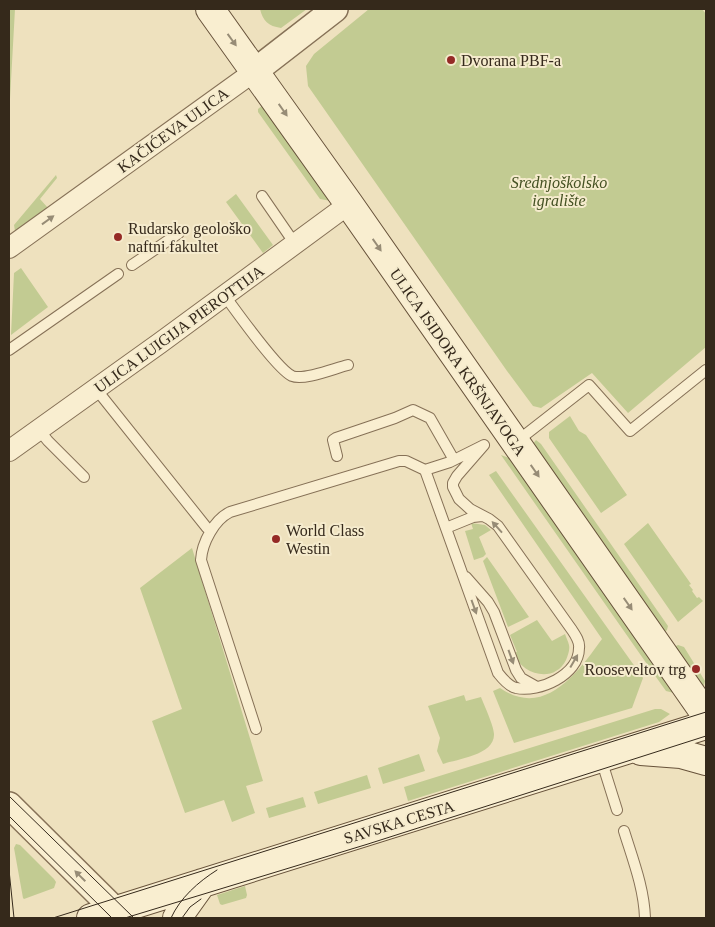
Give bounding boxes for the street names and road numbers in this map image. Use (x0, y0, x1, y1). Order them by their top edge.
street label: KAČIĆEVA ULICA (114, 83, 232, 176)
street label: ULICA LUIGIJA PIEROTTIJA (91, 262, 267, 396)
street label: ULICA ISIDORA KRŠNJAVOGA (387, 265, 530, 459)
street label: SAVSKA CESTA (342, 797, 457, 847)

